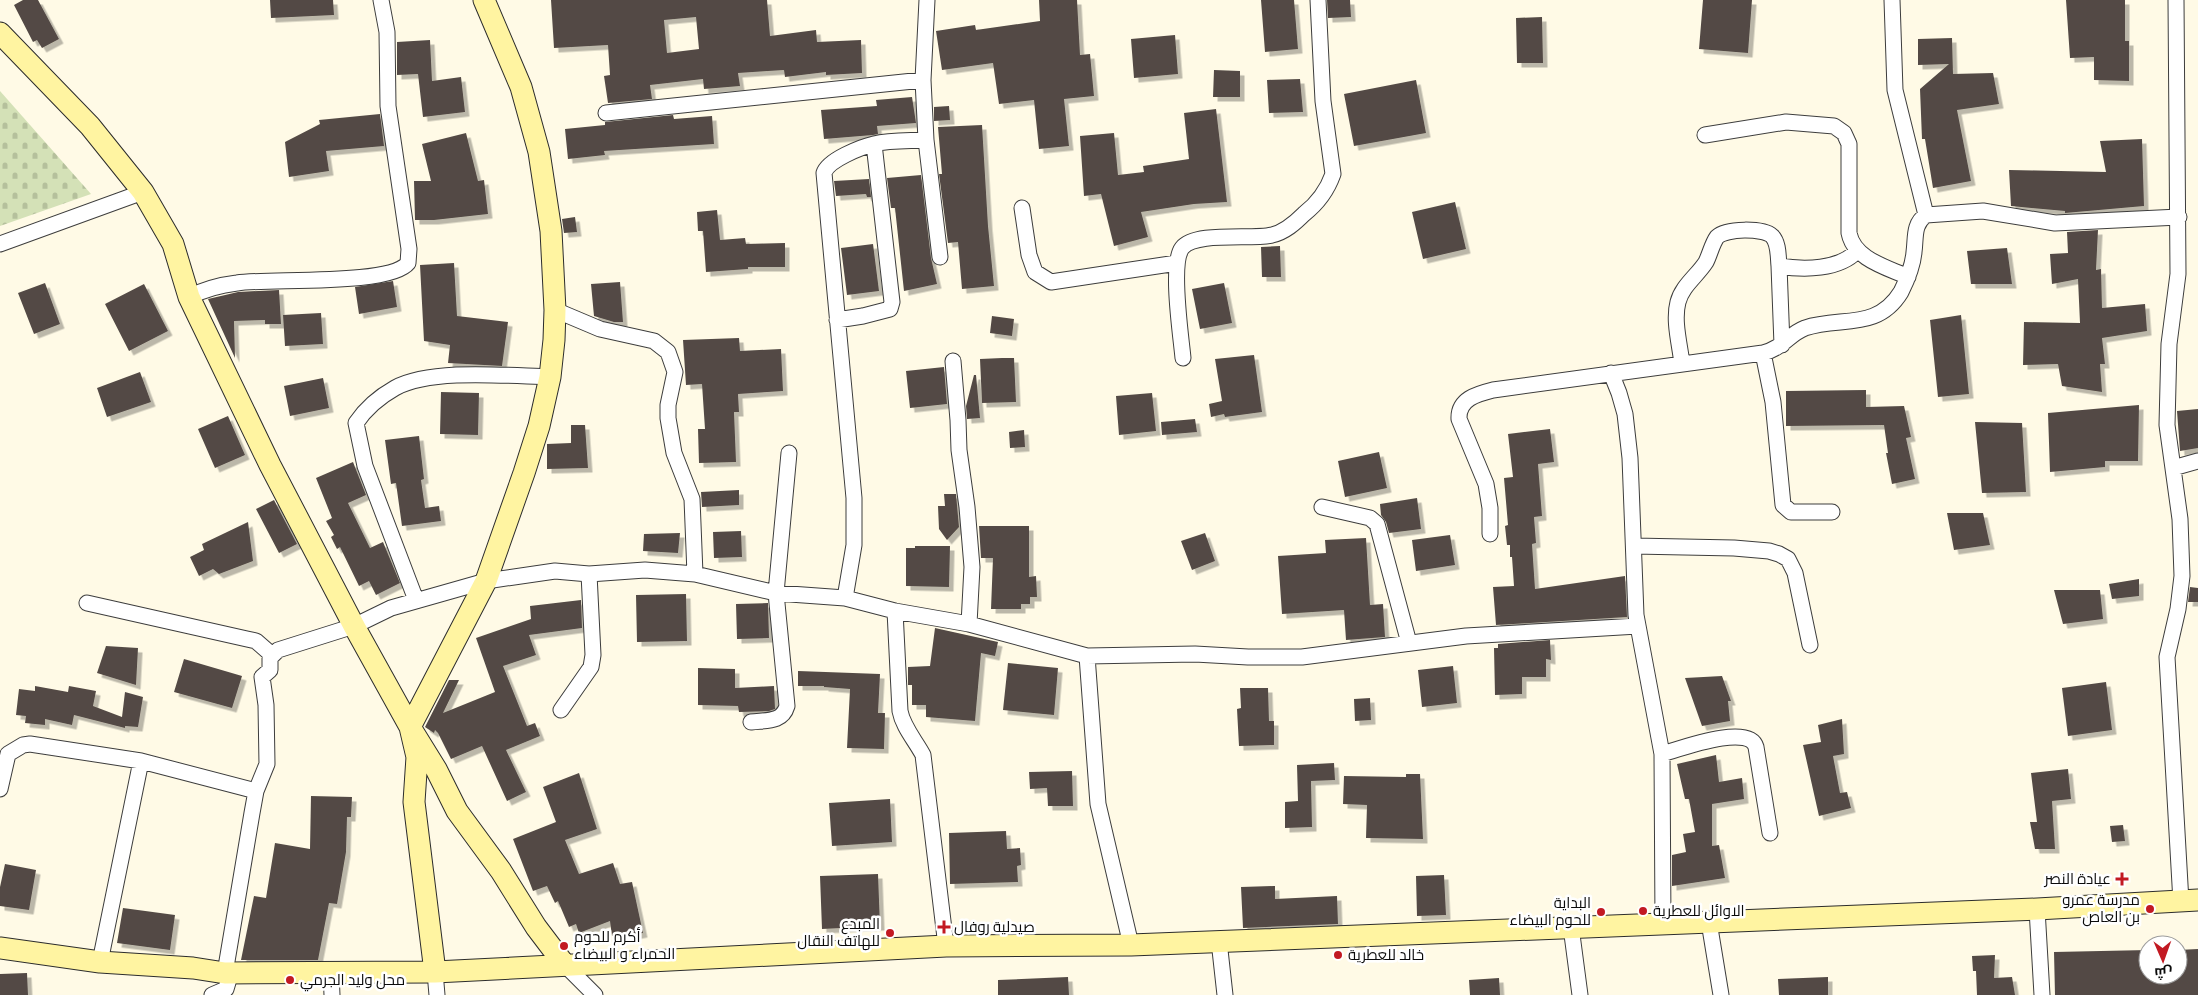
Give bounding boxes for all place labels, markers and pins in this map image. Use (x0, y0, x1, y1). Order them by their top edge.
place label: عيادة النصر (2044, 864, 2111, 893)
marker: عيادة النصر (2115, 872, 2129, 886)
place label: مدرسة عمرو بن العاص (2062, 885, 2140, 931)
place label: البداية للحوم البيضاء (1510, 888, 1591, 934)
place label: الاوائل للعطرية (1653, 896, 1745, 925)
marker: مدرسة عمرو بن العاص (2144, 903, 2156, 915)
marker: الاوائل للعطرية (1637, 905, 1649, 917)
marker: البداية للحوم البيضاء (1595, 906, 1607, 918)
place label: المبدع للهاتف النقال (797, 909, 880, 955)
place label: صيدلية روفال (954, 912, 1035, 941)
marker: صيدلية روفال (938, 921, 950, 933)
place label: أكرم للحوم الحمراء و البيضاء (574, 922, 675, 968)
marker: المبدع للهاتف النقال (884, 927, 896, 939)
marker: أكرم للحوم الحمراء و البيضاء (558, 940, 570, 952)
place label: خالد للعطرية (1348, 940, 1424, 969)
marker: خالد للعطرية (1332, 949, 1344, 961)
place label: محل وليد الجرمي (300, 965, 405, 994)
marker: محل وليد الجرمي (284, 974, 296, 986)

